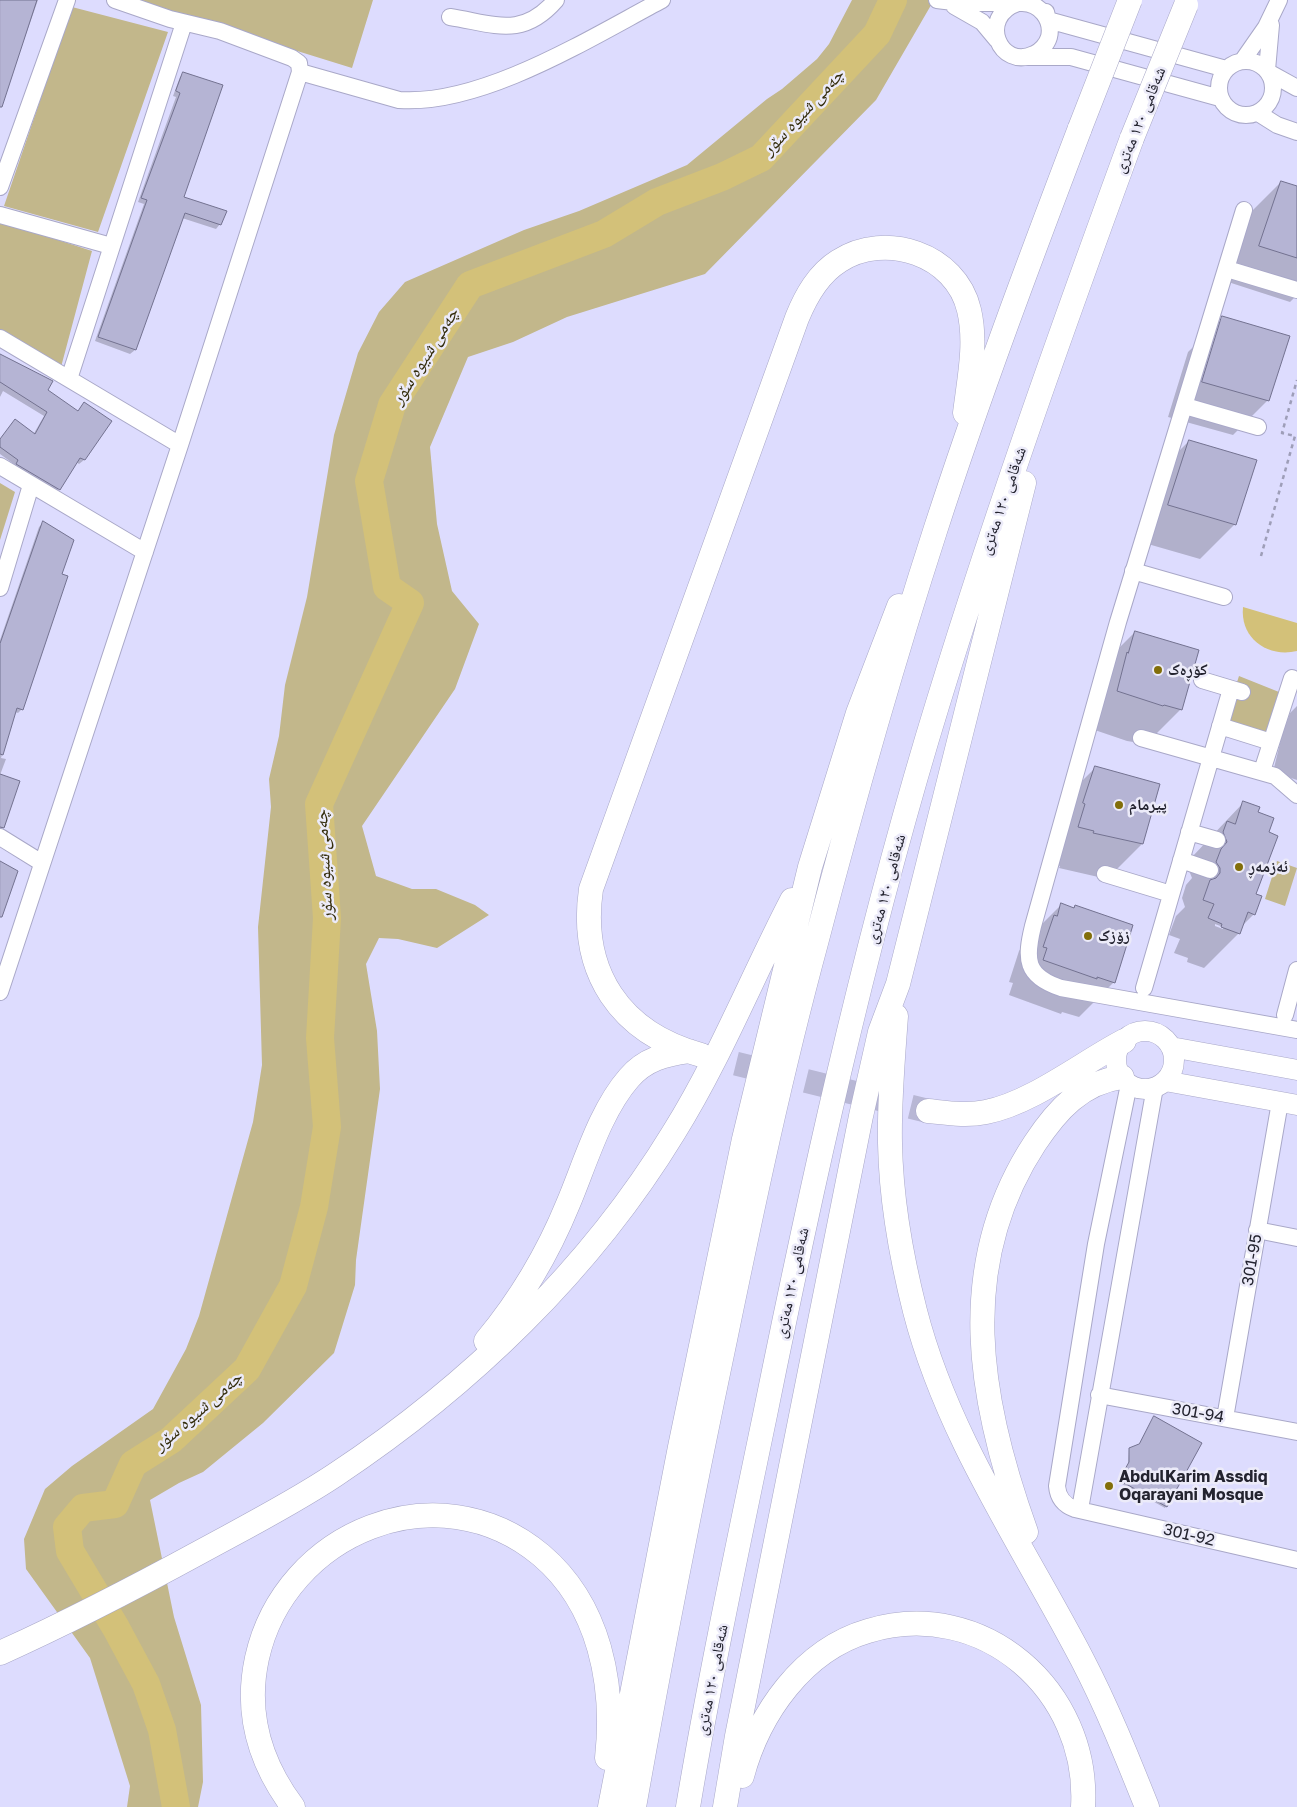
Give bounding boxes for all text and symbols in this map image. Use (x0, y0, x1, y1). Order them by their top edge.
water label: چەمی شیوە سۆر (757, 64, 849, 160)
street label: شەقامی ١٢٠ مەتری (1110, 64, 1170, 176)
water label: چەمی شیوە سۆر (387, 303, 463, 409)
street label: شەقامی ١٢٠ مەتری (976, 445, 1030, 557)
place label: کۆڕەک (1168, 660, 1208, 680)
marker: کۆڕەک (1152, 664, 1164, 676)
place label: پیرمام (1129, 795, 1167, 815)
marker: پیرمام (1113, 799, 1125, 811)
water label: چەمی شیوە سۆر (310, 809, 338, 921)
street label: شەقامی ١٢٠ مەتری (862, 832, 910, 946)
place label: ئەزمەڕ (1249, 857, 1288, 877)
marker: ئەزمەڕ (1233, 861, 1245, 873)
place label: زۆزک (1098, 926, 1130, 946)
marker: زۆزک (1082, 930, 1094, 942)
street label: شەقامی ١٢٠ مەتری (771, 1226, 813, 1340)
street label: 301-95 (1238, 1233, 1266, 1287)
water label: چەمی شیوە سۆر (149, 1367, 247, 1455)
street label: 301-94 (1170, 1399, 1226, 1427)
place label: AbdulKarim Assdiq Oqarayani Mosque (1119, 1467, 1268, 1505)
marker: AbdulKarim Assdiq Oqarayani Mosque (1103, 1480, 1115, 1492)
street label: 301-92 (1161, 1520, 1217, 1550)
street label: شەقامی ١٢٠ مەتری (692, 1623, 732, 1737)

